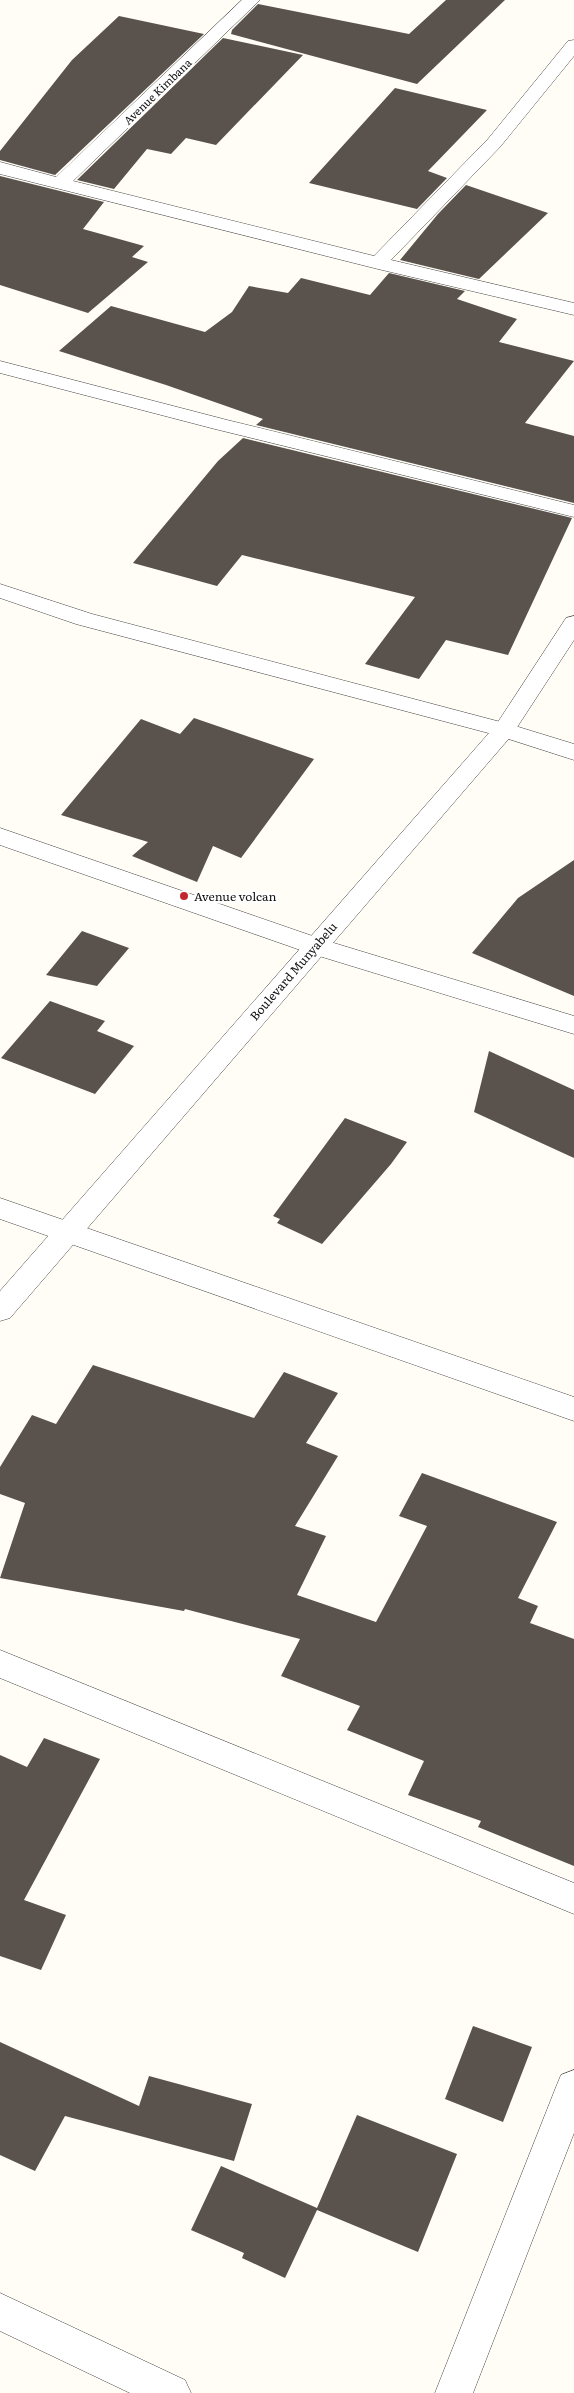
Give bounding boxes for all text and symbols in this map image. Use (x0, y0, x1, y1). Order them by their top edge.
street label: Avenue Kimbana (119, 54, 195, 128)
place label: Avenue volcan (194, 887, 276, 905)
marker: Avenue volcan (178, 890, 190, 902)
street label: Boulevard Munyabelu (245, 918, 341, 1024)

